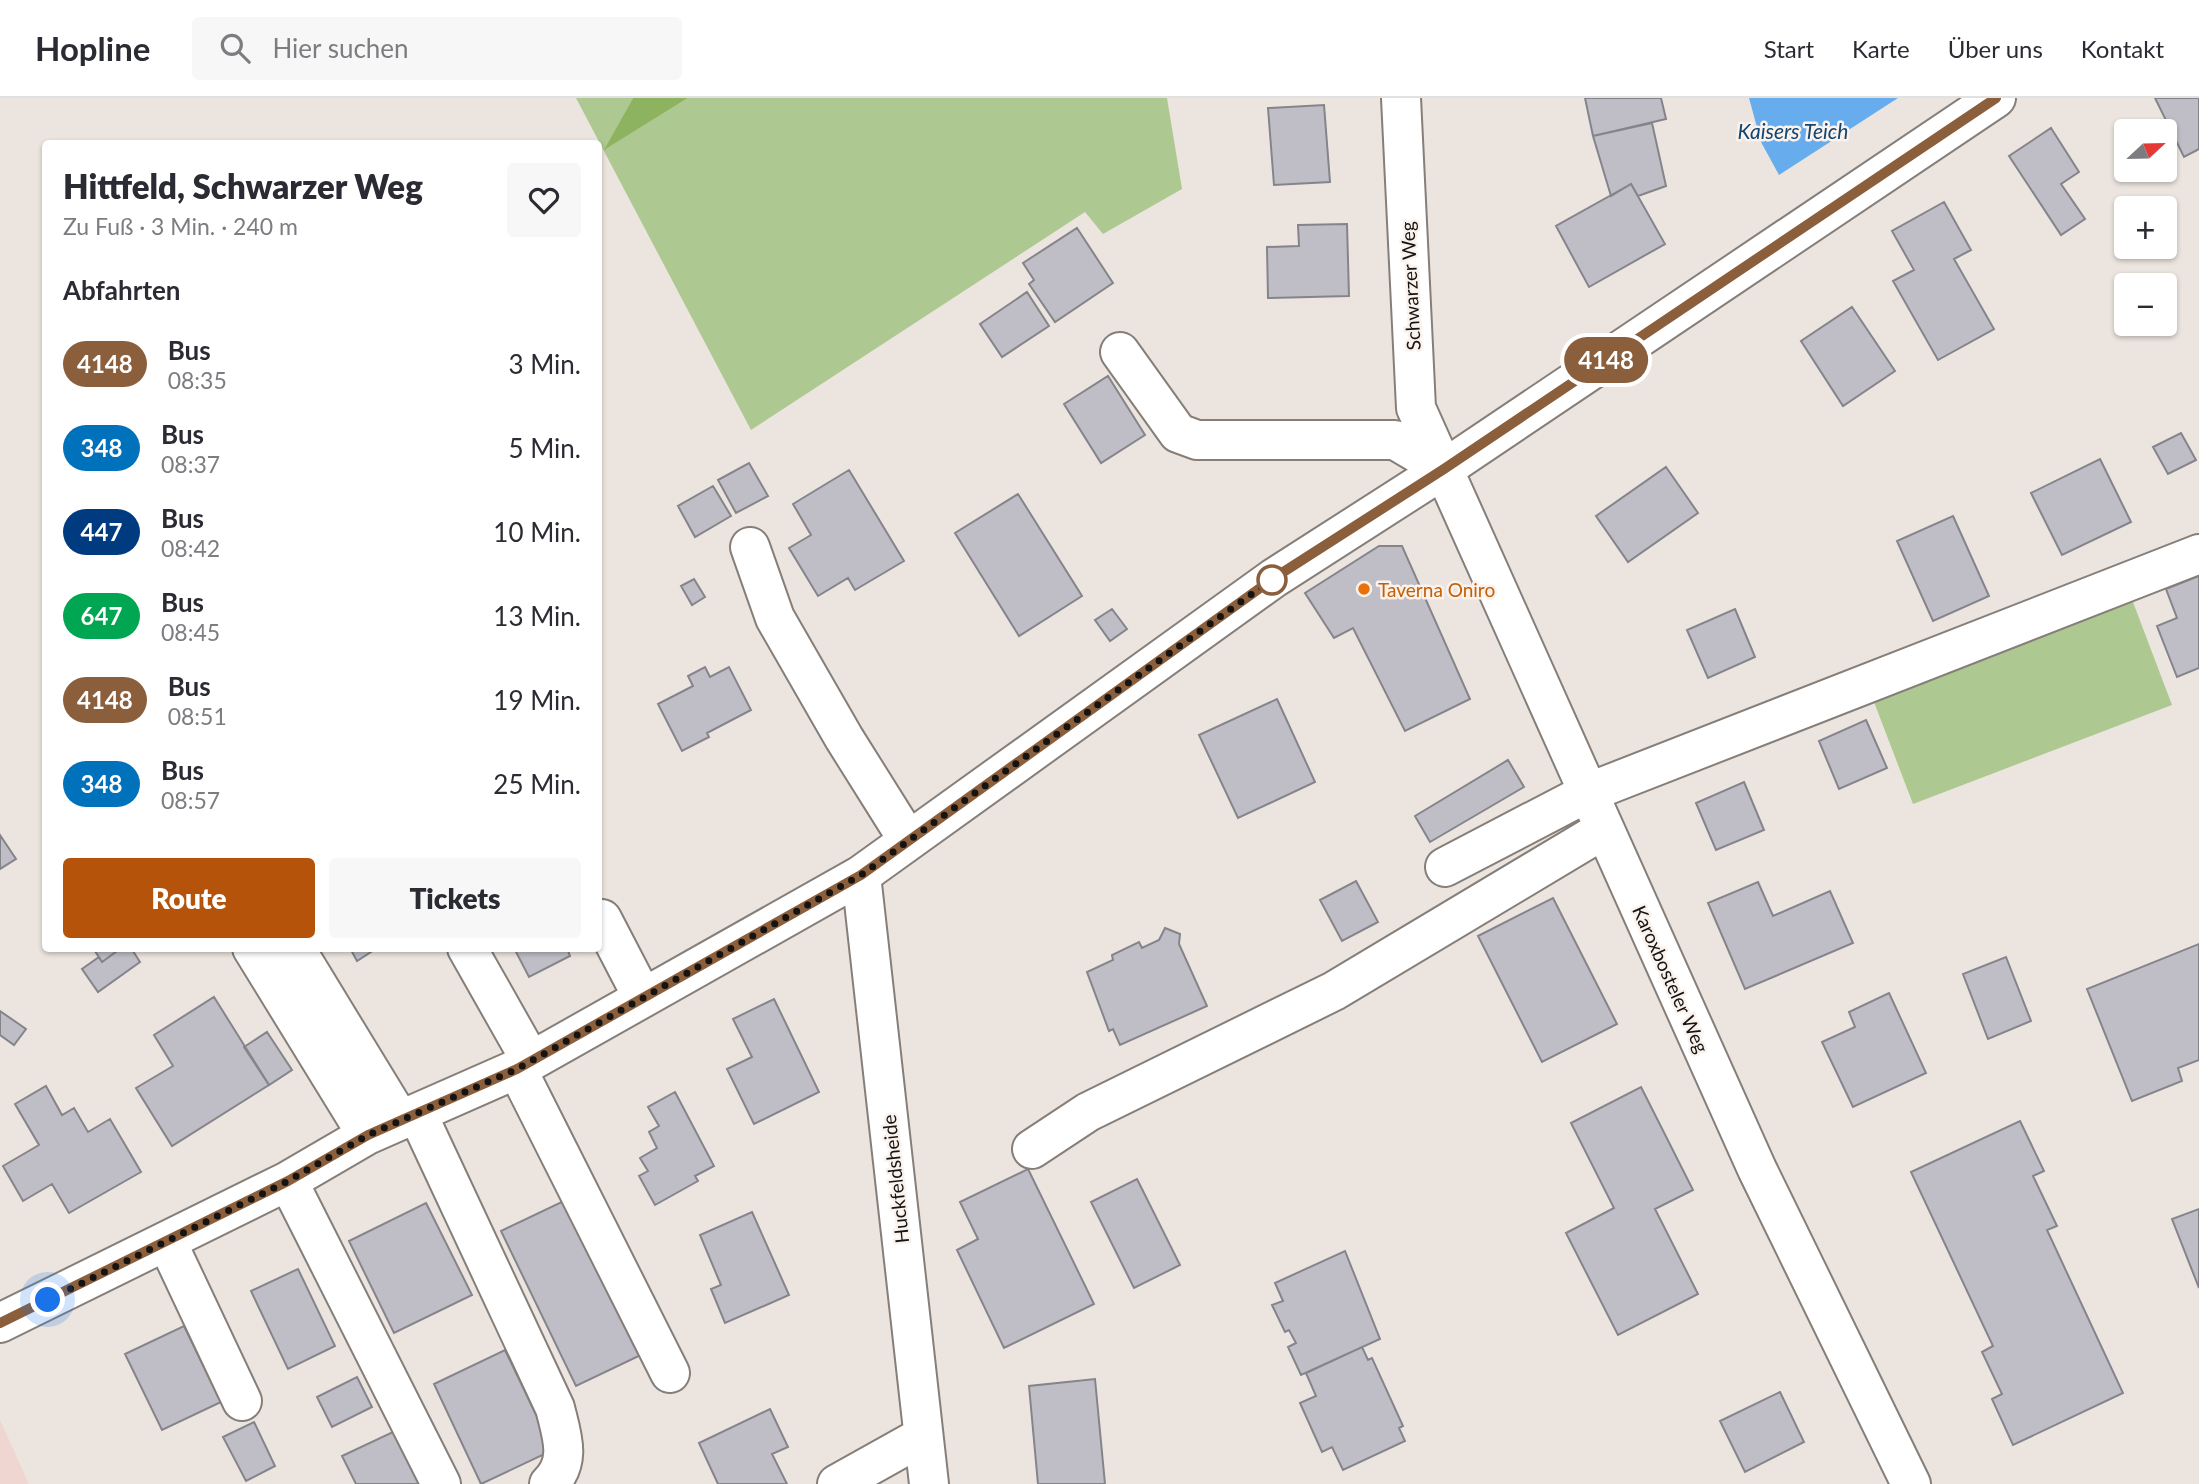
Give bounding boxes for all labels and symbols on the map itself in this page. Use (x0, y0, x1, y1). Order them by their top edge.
water label: Kaisers Teich (1738, 118, 1849, 143)
north arrow (2114, 119, 2177, 182)
street label: Schwarzer Weg (1395, 221, 1425, 351)
line badge: 4148 (1557, 337, 1655, 383)
unlabelled marker (1257, 565, 1287, 595)
place label: Taverna Oniro (1378, 578, 1495, 601)
marker: Taverna Oniro (1356, 581, 1372, 597)
street label: Karoxbosteler Weg (1628, 902, 1714, 1056)
street label: Huckfeldsheide (877, 1114, 913, 1244)
your location (30, 1282, 65, 1317)

